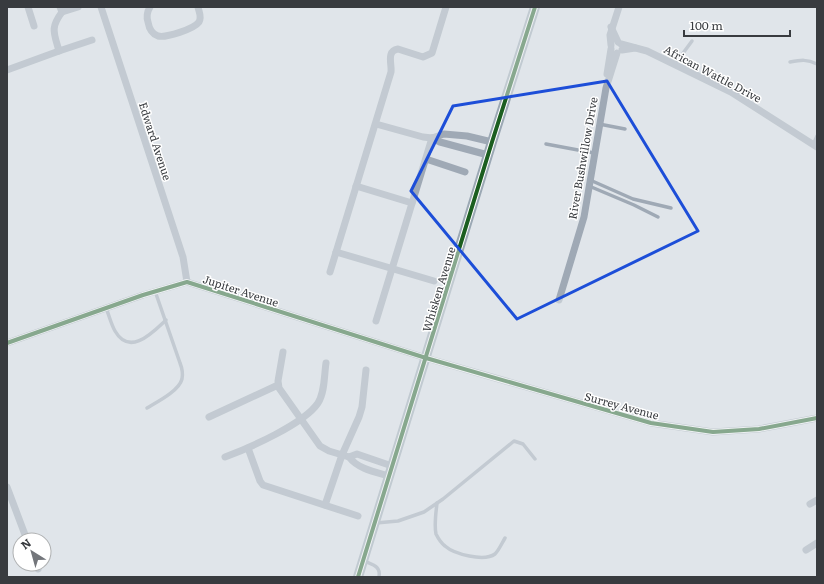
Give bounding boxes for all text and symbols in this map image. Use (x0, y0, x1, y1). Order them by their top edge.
scale bar (684, 12, 790, 38)
text: 100 m (690, 16, 723, 34)
street label: African Wattle Drive (661, 40, 765, 106)
street label: River Bushwillow Drive (563, 95, 601, 220)
street label: Edward Avenue (136, 100, 176, 182)
street label: Whisken Avenue (417, 244, 459, 334)
street label: Jupiter Avenue (201, 270, 281, 310)
street label: Surrey Avenue (583, 387, 661, 423)
north arrow (12, 532, 52, 572)
text: N (17, 534, 34, 552)

